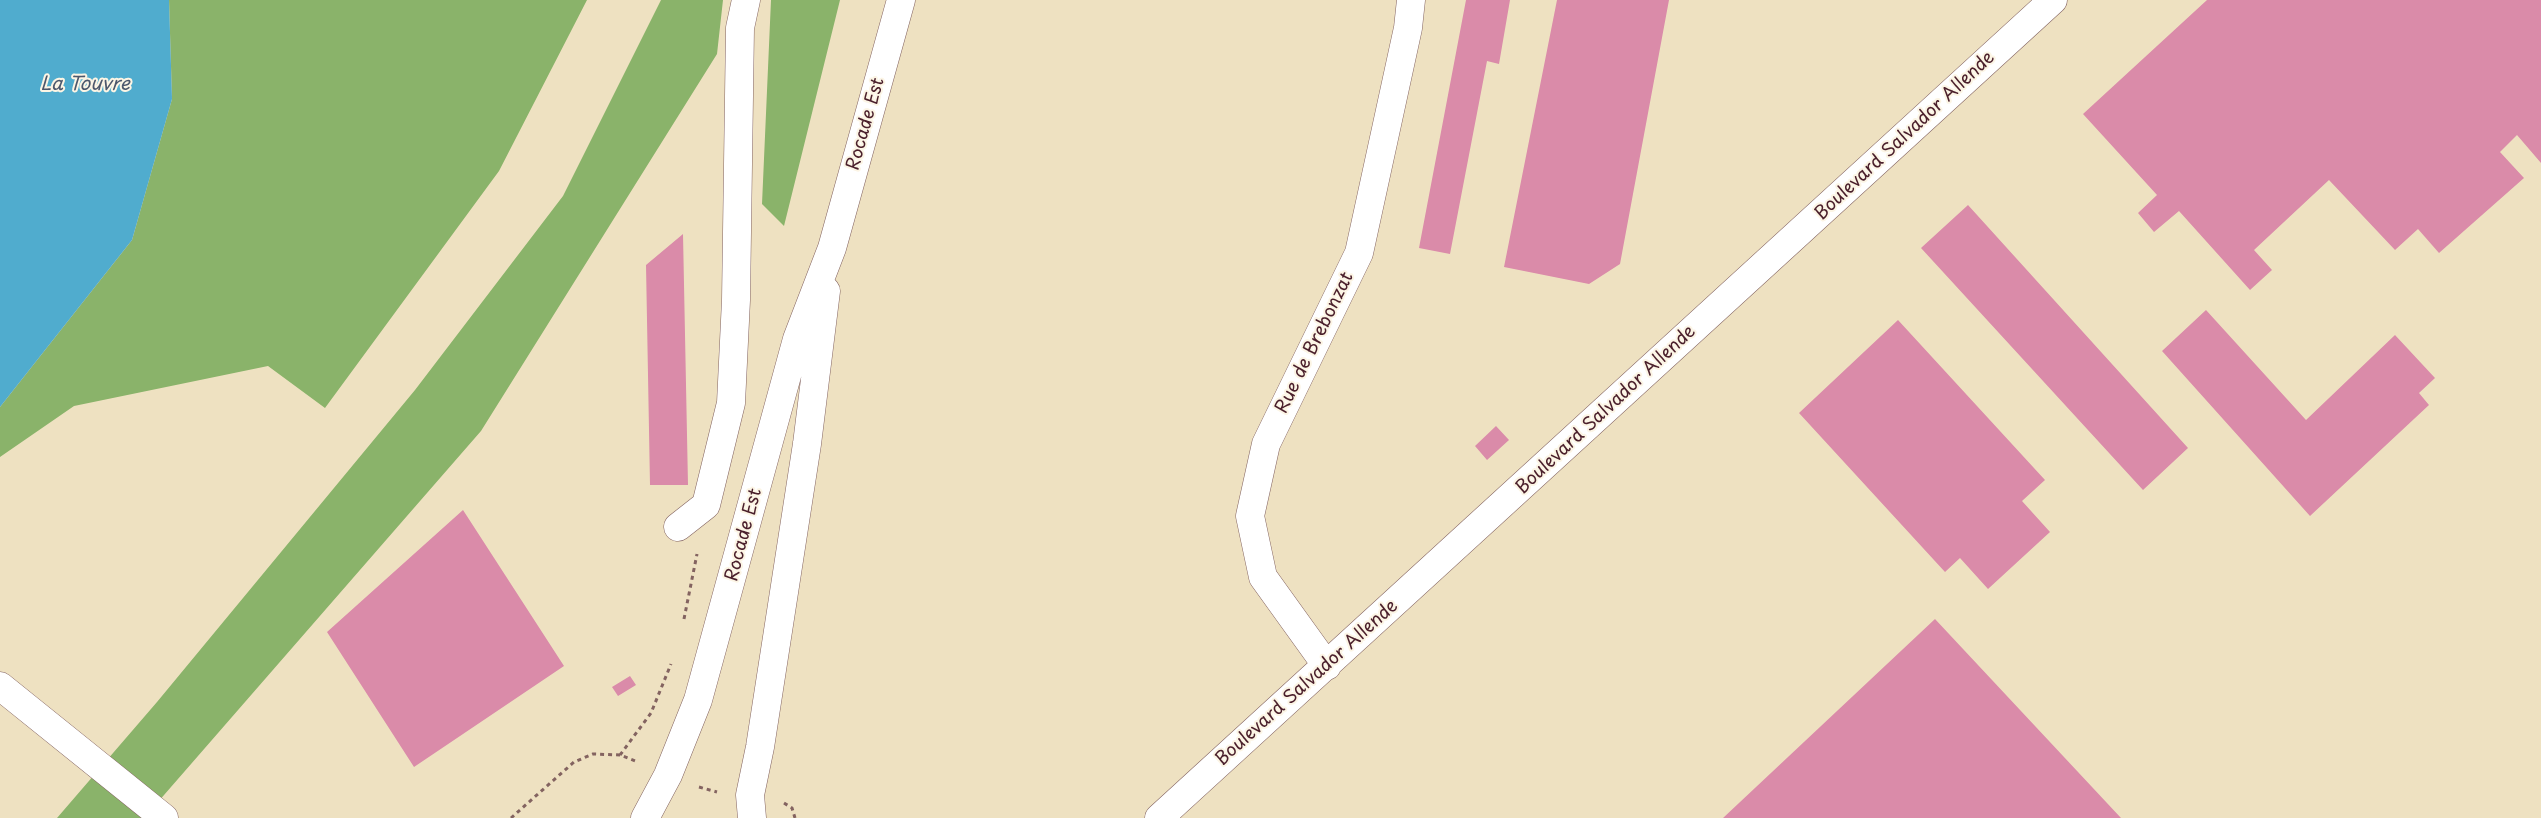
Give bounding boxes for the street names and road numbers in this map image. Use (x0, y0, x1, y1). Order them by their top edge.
street label: Boulevard Salvador Allende (1811, 47, 1999, 225)
street label: Rocade Est (842, 75, 890, 173)
street label: Rue de Brebonzat (1271, 269, 1359, 417)
street label: Boulevard Salvador Allende (1512, 321, 1700, 499)
street label: Rocade Est (721, 486, 767, 584)
street label: Boulevard Salvador Allende (1211, 595, 1403, 771)

